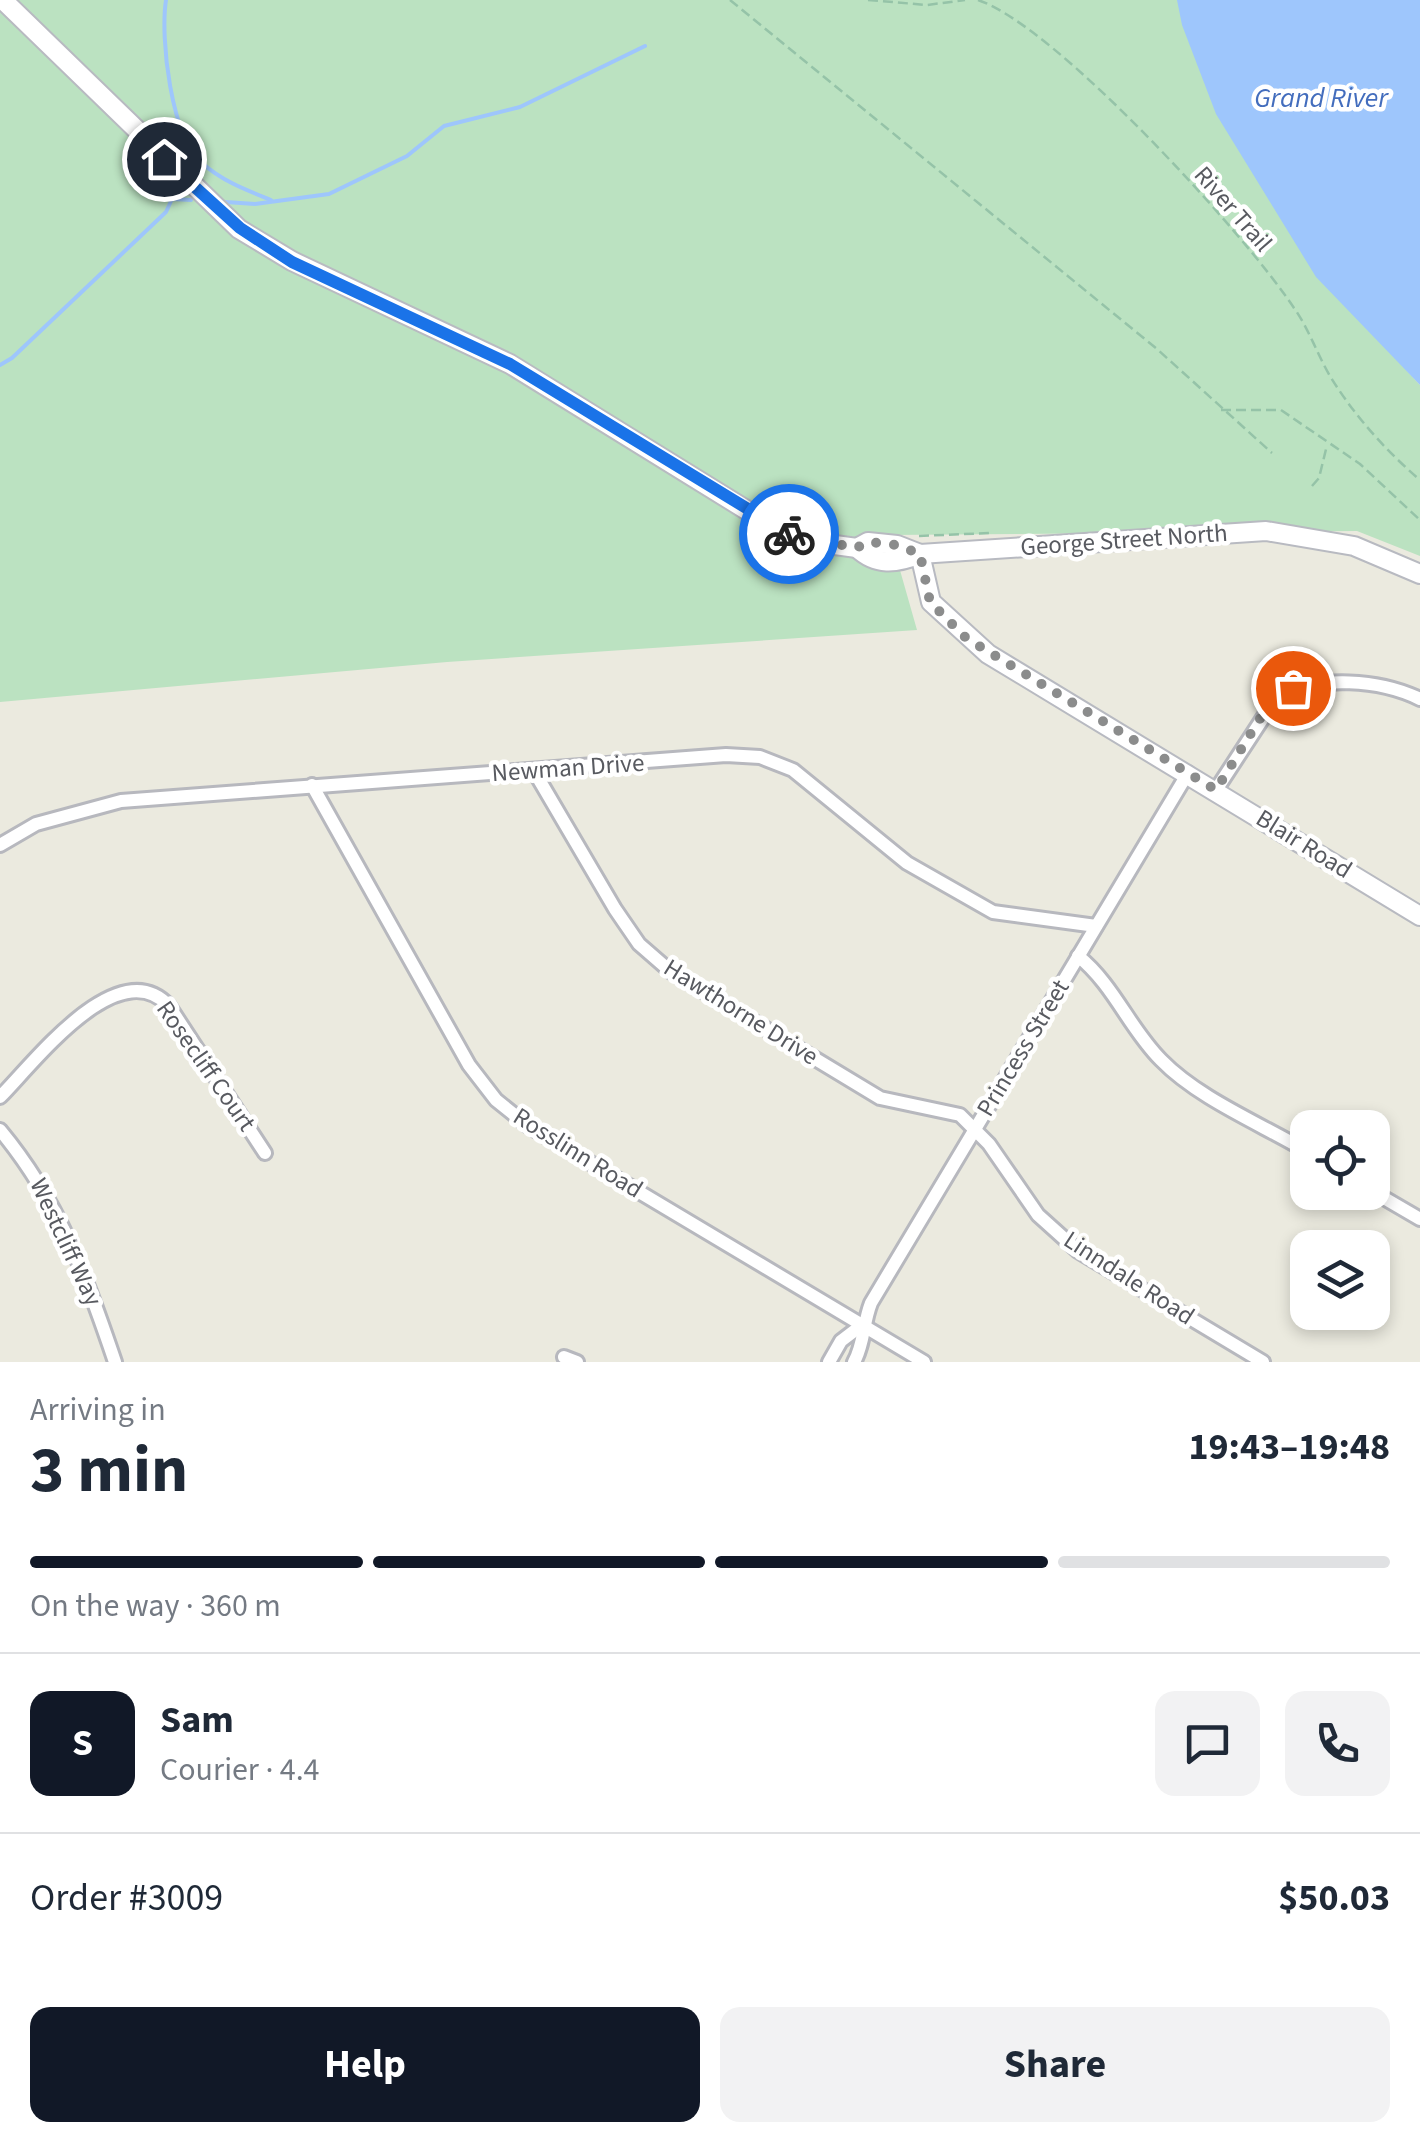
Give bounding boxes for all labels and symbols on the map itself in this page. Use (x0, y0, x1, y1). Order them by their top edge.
water label: Grand River (1254, 78, 1389, 118)
pin (122, 117, 207, 202)
street label: River Trail (1185, 158, 1281, 260)
courier (739, 484, 839, 584)
street label: George Street North (1019, 515, 1229, 565)
pin (1251, 646, 1336, 731)
street label: Newman Drive (490, 745, 646, 791)
street label: Blair Road (1249, 800, 1359, 888)
street label: Hawthorne Drive (657, 950, 825, 1074)
street label: Princess Street (968, 972, 1078, 1123)
street label: Rosecliff Court (148, 993, 265, 1139)
street label: Rosslinn Road (506, 1099, 650, 1207)
street label: Westcliff Way (21, 1172, 111, 1312)
street label: Linndale Road (1056, 1222, 1202, 1334)

